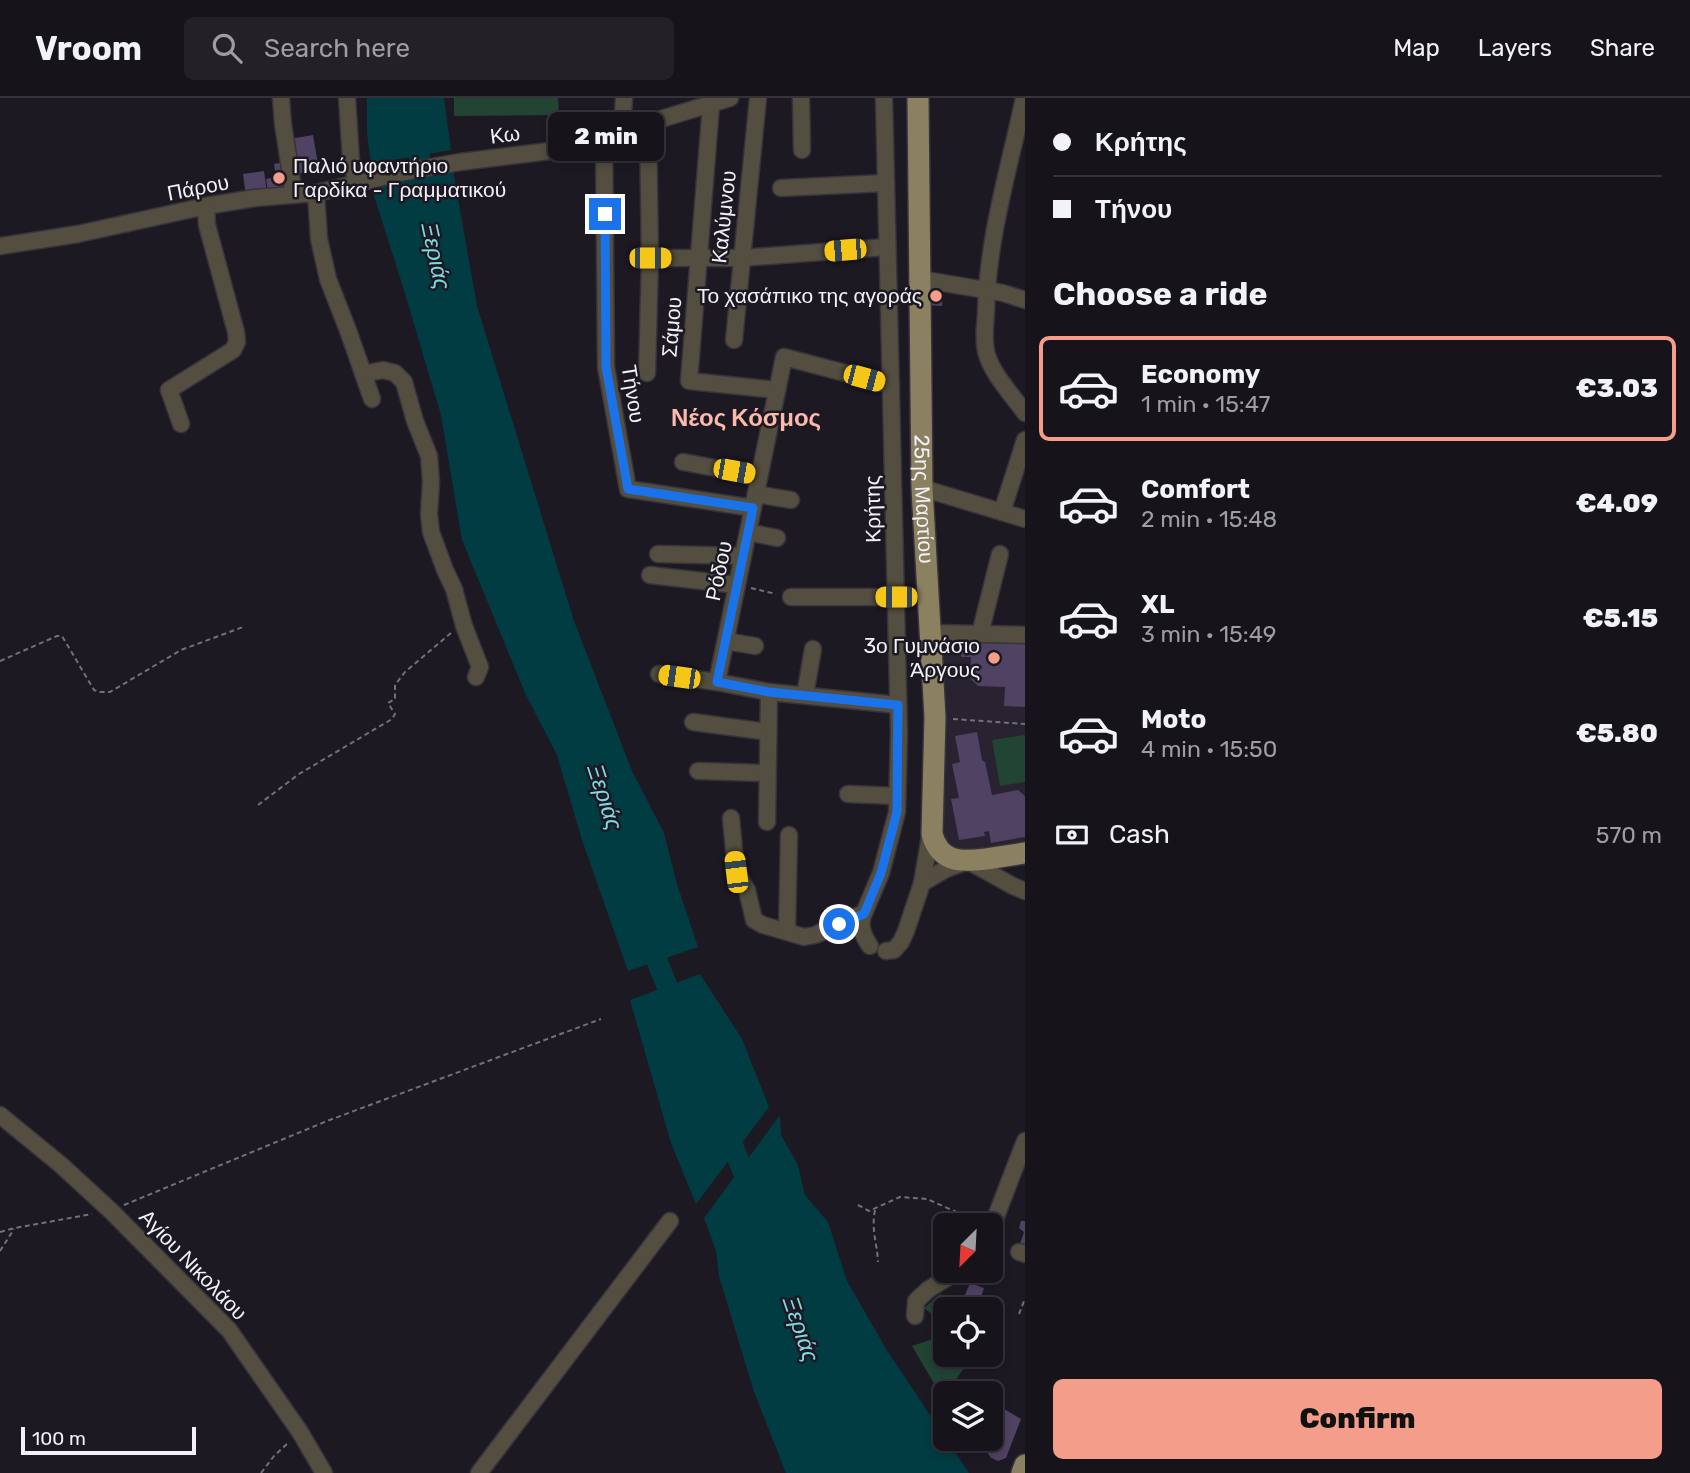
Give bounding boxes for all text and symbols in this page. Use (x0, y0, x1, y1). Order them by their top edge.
search box (184, 17, 674, 80)
text: Vroom (35, 29, 142, 68)
icon: search (208, 29, 246, 67)
text: Search here (264, 33, 410, 64)
text: Map (1393, 34, 1440, 62)
text: Layers (1478, 34, 1552, 62)
text: Share (1590, 34, 1655, 62)
callout: 2 min (547, 113, 663, 162)
street label: Κω (488, 120, 521, 149)
text: 2 min (574, 122, 638, 150)
text: Κρήτης (1095, 127, 1187, 158)
place label: Παλιό υφαντήριο Γαρδίκα - Γραμματικού (293, 153, 506, 202)
street label: Πάρου (165, 169, 231, 206)
street label: Καλύμνου (706, 169, 741, 265)
marker: Παλιό υφαντήριο Γαρδίκα - Γραμματικού (271, 170, 287, 186)
text: Τήνου (1095, 194, 1172, 225)
route end (589, 198, 621, 230)
water label: Ξεριάς (415, 219, 457, 293)
car (824, 238, 867, 262)
car (630, 248, 672, 269)
text: Choose a ride (1053, 275, 1267, 313)
place label: Το χασάπικο της αγοράς (697, 283, 922, 308)
marker: Το χασάπικο της αγοράς (928, 288, 944, 304)
street label: Σάμου (656, 296, 687, 358)
icon: car (1057, 357, 1120, 420)
text: Economy (1141, 359, 1260, 390)
car (841, 362, 888, 394)
street label: Τήνου (617, 363, 650, 425)
text: €3.03 (1576, 373, 1658, 404)
text: 1 min · 15:47 (1141, 390, 1270, 418)
district label: Νέος Κόσμος (671, 404, 821, 432)
street label: 25ης Μαρτίου (909, 434, 939, 564)
car (712, 457, 757, 485)
icon: car (1057, 472, 1120, 535)
text: Comfort (1141, 474, 1250, 505)
street label: Κρήτης (859, 475, 886, 543)
text: €4.09 (1576, 488, 1658, 519)
text: 2 min · 15:48 (1141, 505, 1277, 533)
street label: Ρόδου (700, 539, 737, 603)
car (876, 587, 918, 608)
icon: car (1057, 587, 1120, 650)
text: XL (1141, 589, 1174, 620)
text: €5.15 (1583, 603, 1658, 634)
text: 3 min · 15:49 (1141, 620, 1276, 648)
place label: 3ο Γυμνάσιο Άργους (863, 633, 980, 682)
marker: 3ο Γυμνάσιο Άργους (986, 650, 1002, 666)
car (657, 664, 702, 690)
icon: car (1057, 702, 1120, 765)
text: Moto (1141, 704, 1206, 735)
text: €5.80 (1576, 718, 1658, 749)
text: 4 min · 15:50 (1141, 735, 1277, 763)
water label: Ξεριάς (581, 760, 629, 834)
icon: cash (1053, 816, 1091, 854)
text: Cash (1109, 819, 1170, 850)
text: 570 m (1596, 821, 1662, 849)
car (724, 850, 749, 894)
route start (823, 908, 855, 940)
street label: Αγίου Νικολάου (134, 1204, 252, 1325)
north arrow (933, 1213, 1003, 1283)
map controls (933, 1213, 1003, 1451)
water label: Ξεριάς (776, 1292, 826, 1366)
button: locate (933, 1297, 1003, 1367)
button: Confirm (1053, 1379, 1662, 1459)
button: layers (933, 1381, 1003, 1451)
scale bar (21, 1424, 196, 1456)
text: 100 m (32, 1427, 86, 1450)

